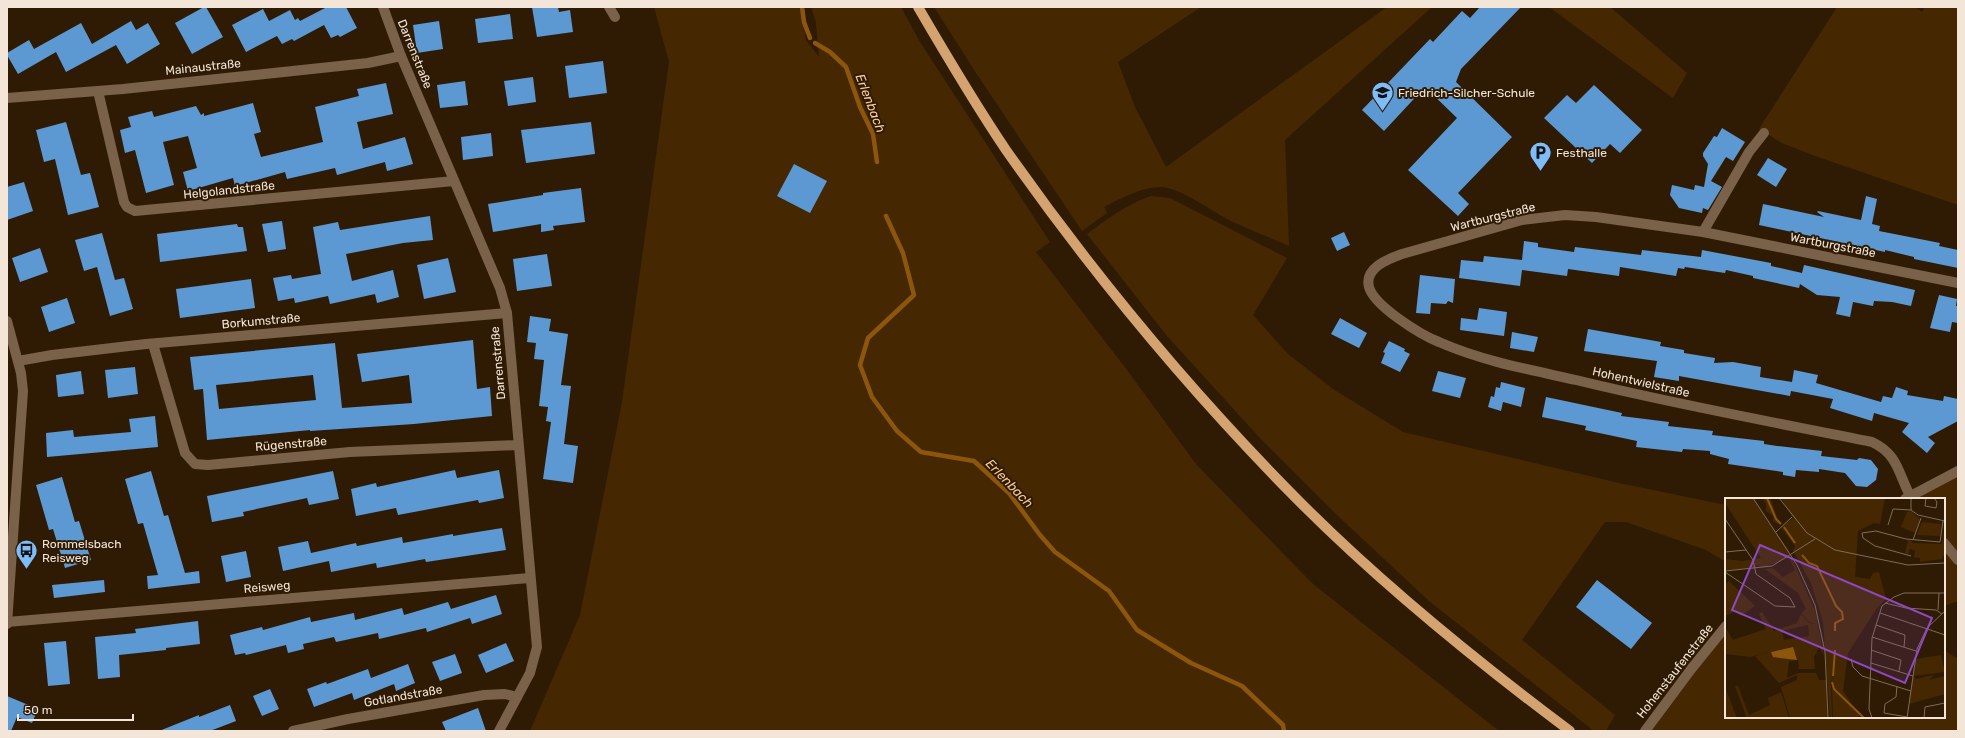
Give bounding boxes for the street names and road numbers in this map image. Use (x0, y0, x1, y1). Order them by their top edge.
street label: Darrenstraße (395, 17, 435, 91)
street label: Mainaustraße (165, 56, 242, 78)
street label: Helgolandstraße (183, 178, 276, 202)
street label: Wartburgstraße (1449, 200, 1537, 234)
street label: Wartburgstraße (1789, 230, 1877, 260)
street label: Borkumstraße (221, 311, 301, 331)
street label: Darrenstraße (488, 325, 508, 400)
street label: Hohentwielstraße (1591, 364, 1691, 400)
street label: Rügenstraße (255, 434, 328, 454)
street label: Reisweg (243, 578, 291, 596)
street label: Hohenstaufenstraße (1634, 621, 1716, 721)
street label: Gotlandstraße (363, 682, 444, 710)

